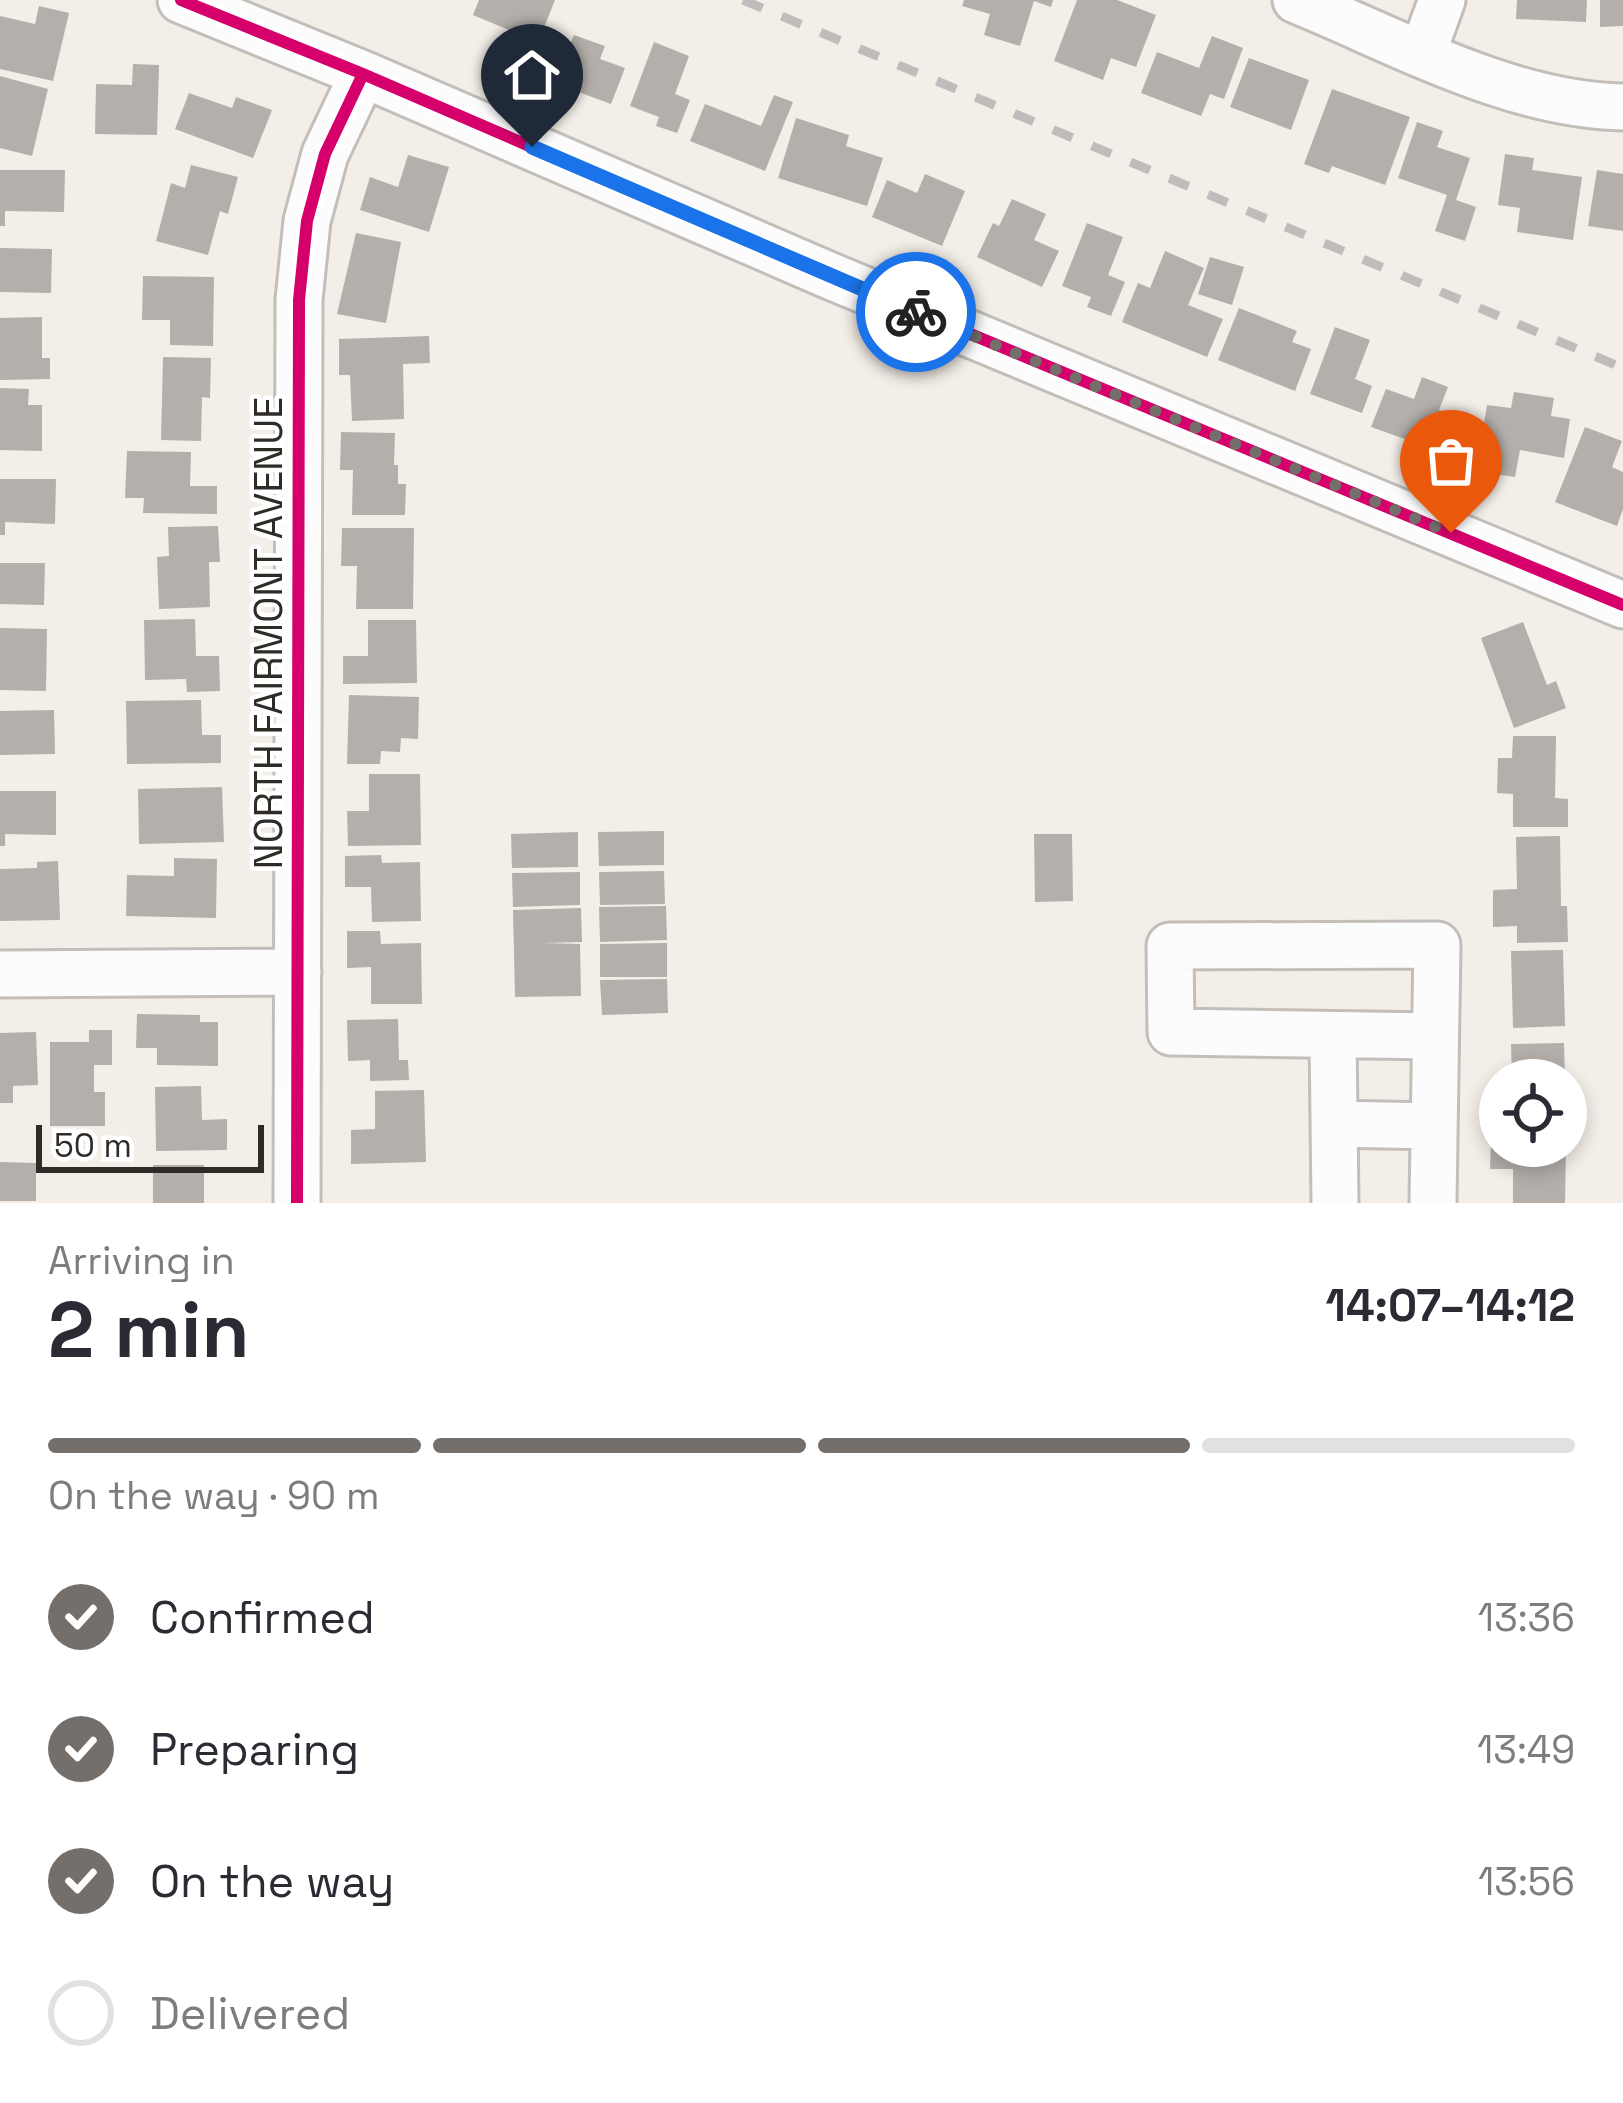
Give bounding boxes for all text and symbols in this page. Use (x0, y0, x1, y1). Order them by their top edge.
pin (481, 24, 583, 147)
icon: home (499, 42, 565, 108)
courier (856, 252, 976, 372)
icon: bike (883, 279, 949, 345)
street label: NORTH FAIRMONT AVENUE (244, 397, 293, 869)
pin (1400, 410, 1502, 533)
icon: bag (1418, 428, 1484, 494)
map controls (1479, 1059, 1587, 1167)
button: locate (1479, 1059, 1587, 1167)
scale bar (36, 1119, 264, 1172)
text: 50 m (54, 1125, 132, 1167)
text: Arriving in (48, 1236, 235, 1285)
text: 14:07–14:12 (1326, 1277, 1575, 1334)
text: 2 min (48, 1280, 250, 1380)
text: On the way · 90 m (48, 1471, 379, 1520)
icon: check (48, 1584, 114, 1650)
text: Confirmed (150, 1589, 375, 1646)
text: 13:36 (1478, 1593, 1575, 1642)
icon: check (48, 1716, 114, 1782)
text: Preparing (150, 1721, 359, 1778)
text: 13:49 (1477, 1725, 1575, 1774)
icon: check (48, 1848, 114, 1914)
text: On the way (150, 1853, 394, 1910)
text: 13:56 (1478, 1857, 1575, 1906)
text: Delivered (150, 1985, 350, 2042)

